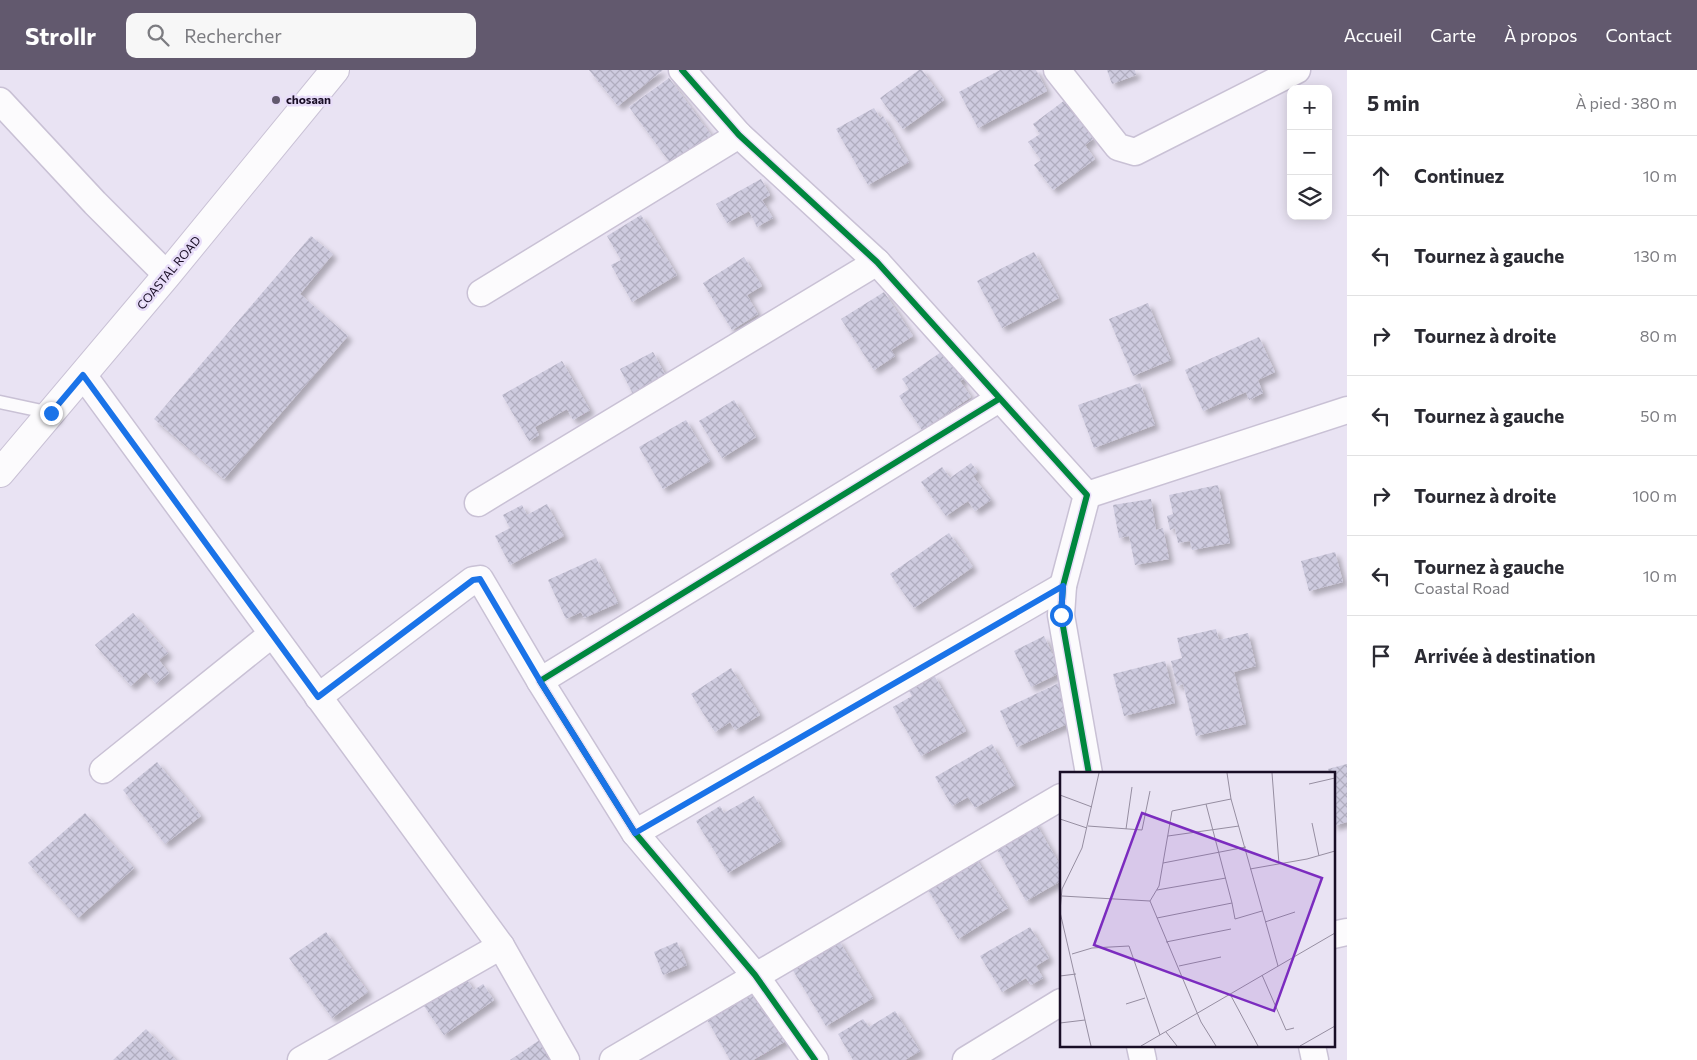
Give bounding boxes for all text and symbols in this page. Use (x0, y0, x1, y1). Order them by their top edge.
search box (126, 13, 476, 58)
text: Strollr (25, 21, 96, 50)
icon: search (144, 21, 172, 49)
text: Rechercher (184, 24, 282, 47)
text: Accueil (1344, 24, 1402, 46)
text: Carte (1430, 24, 1476, 46)
text: À propos (1504, 24, 1578, 46)
text: Contact (1606, 24, 1672, 46)
map controls (1287, 85, 1332, 220)
button: + (1287, 85, 1332, 130)
text: 5 min (1367, 90, 1420, 115)
place label: chosaan (286, 92, 331, 106)
text: À pied · 380 m (1575, 93, 1677, 112)
marker: chosaan (270, 94, 282, 106)
button: − (1287, 130, 1332, 175)
icon: ahead (1367, 162, 1395, 190)
text: Continuez (1414, 164, 1504, 187)
text: 10 m (1643, 166, 1677, 185)
button: layers (1287, 175, 1332, 220)
street label: COASTAL ROAD (134, 233, 203, 312)
icon: left (1367, 242, 1395, 270)
text: Tournez à gauche (1414, 244, 1564, 267)
text: 130 m (1634, 246, 1677, 265)
icon: right (1367, 322, 1395, 350)
text: Tournez à droite (1414, 324, 1556, 347)
text: 80 m (1640, 326, 1677, 345)
route end (40, 402, 63, 425)
icon: left (1367, 402, 1395, 430)
text: Tournez à gauche (1414, 404, 1564, 427)
text: 50 m (1640, 406, 1677, 425)
icon: right (1367, 482, 1395, 510)
text: Tournez à droite (1414, 484, 1556, 507)
text: 100 m (1632, 486, 1677, 505)
text: Tournez à gauche (1414, 555, 1564, 578)
icon: left (1367, 562, 1395, 590)
text: 10 m (1643, 566, 1677, 585)
text: Coastal Road (1414, 578, 1510, 597)
route start (1050, 604, 1073, 627)
icon: arrive (1367, 642, 1395, 670)
text: Arrivée à destination (1414, 644, 1596, 667)
inset map (1060, 772, 1334, 1048)

